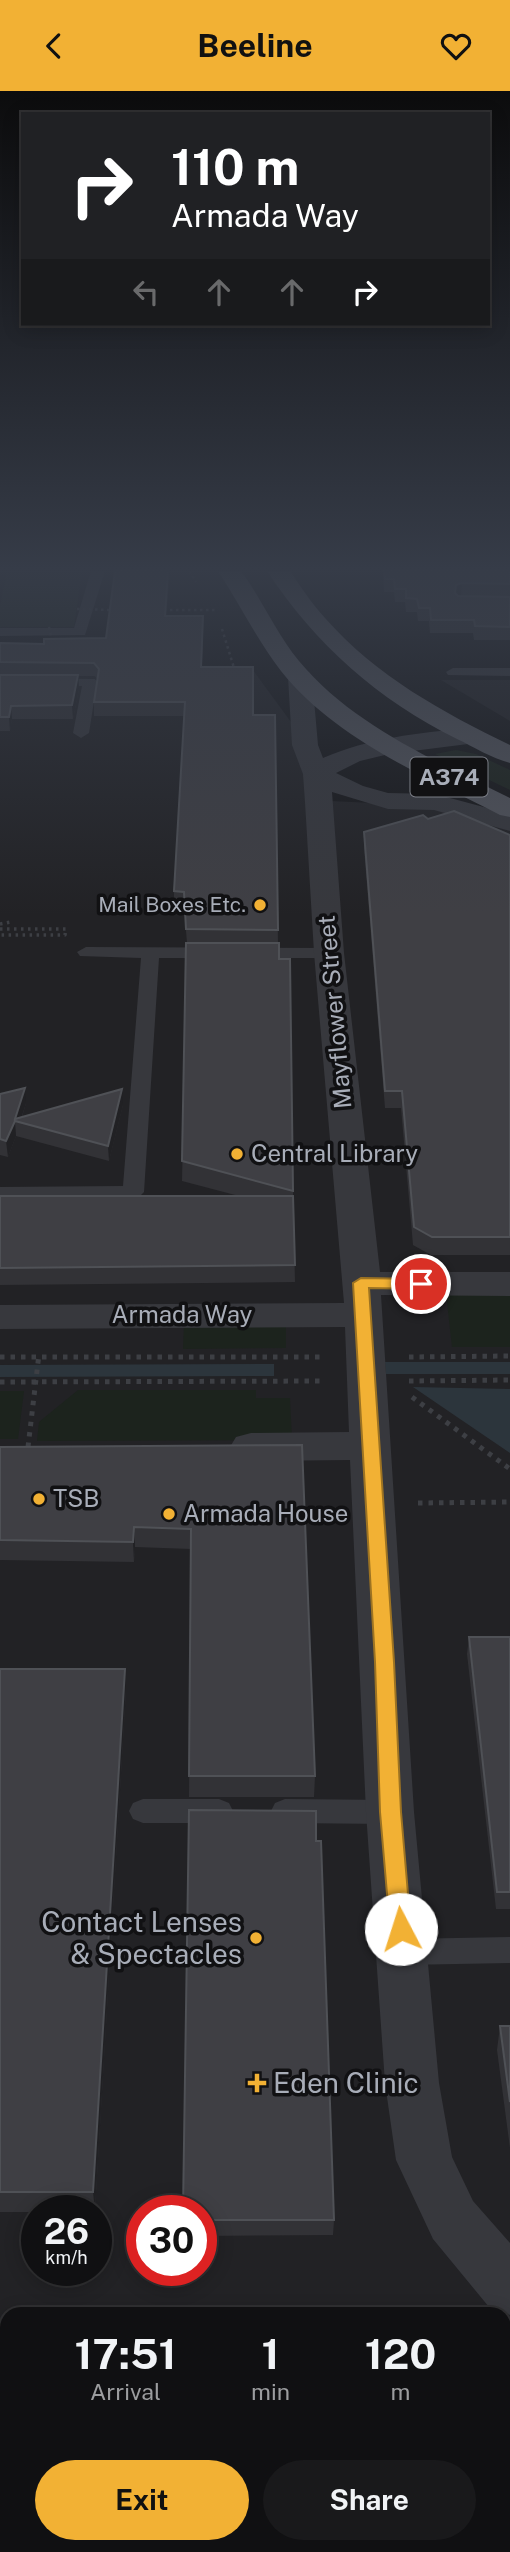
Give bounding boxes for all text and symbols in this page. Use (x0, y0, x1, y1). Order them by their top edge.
icon: back (35, 27, 73, 65)
text: Beeline (197, 27, 313, 64)
icon: heart (437, 27, 475, 65)
text: 110 m (171, 138, 299, 196)
icon: right (56, 140, 147, 231)
text: Armada Way (171, 197, 359, 234)
icon: left (127, 273, 165, 311)
icon: ahead (200, 273, 238, 311)
icon: ahead (273, 273, 311, 311)
icon: right (346, 273, 384, 311)
road number: A374 (410, 757, 488, 797)
place label: Mail Boxes Etc. (98, 892, 246, 917)
marker: Mail Boxes Etc. (252, 897, 268, 913)
street label: Mayflower Street (312, 914, 356, 1110)
place label: Central Library (251, 1139, 418, 1167)
marker: Central Library (229, 1146, 245, 1162)
pin (391, 1254, 451, 1314)
icon: arrive (402, 1265, 440, 1303)
street label: Armada Way (112, 1300, 253, 1328)
place label: TSB (53, 1484, 99, 1512)
marker: TSB (31, 1491, 47, 1507)
place label: Armada House (183, 1499, 348, 1527)
marker: Armada House (161, 1506, 177, 1522)
position arrow (364, 1892, 438, 1966)
place label: Contact Lenses & Spectacles (41, 1905, 242, 1970)
marker: Contact Lenses & Spectacles (248, 1930, 264, 1946)
place label: Eden Clinic (273, 2066, 419, 2099)
marker: Eden Clinic (247, 2073, 267, 2093)
speed limit sign: 30 (126, 2195, 217, 2286)
text: 26 (44, 2211, 89, 2252)
text: km/h (45, 2247, 88, 2268)
text: 17:51 (75, 2329, 177, 2378)
text: 1 (262, 2329, 280, 2378)
text: 120 (365, 2329, 436, 2378)
text: Arrival (90, 2378, 161, 2405)
text: min (251, 2378, 290, 2405)
text: m (391, 2378, 410, 2405)
button: Exit (35, 2460, 249, 2540)
button: Share (263, 2460, 476, 2540)

